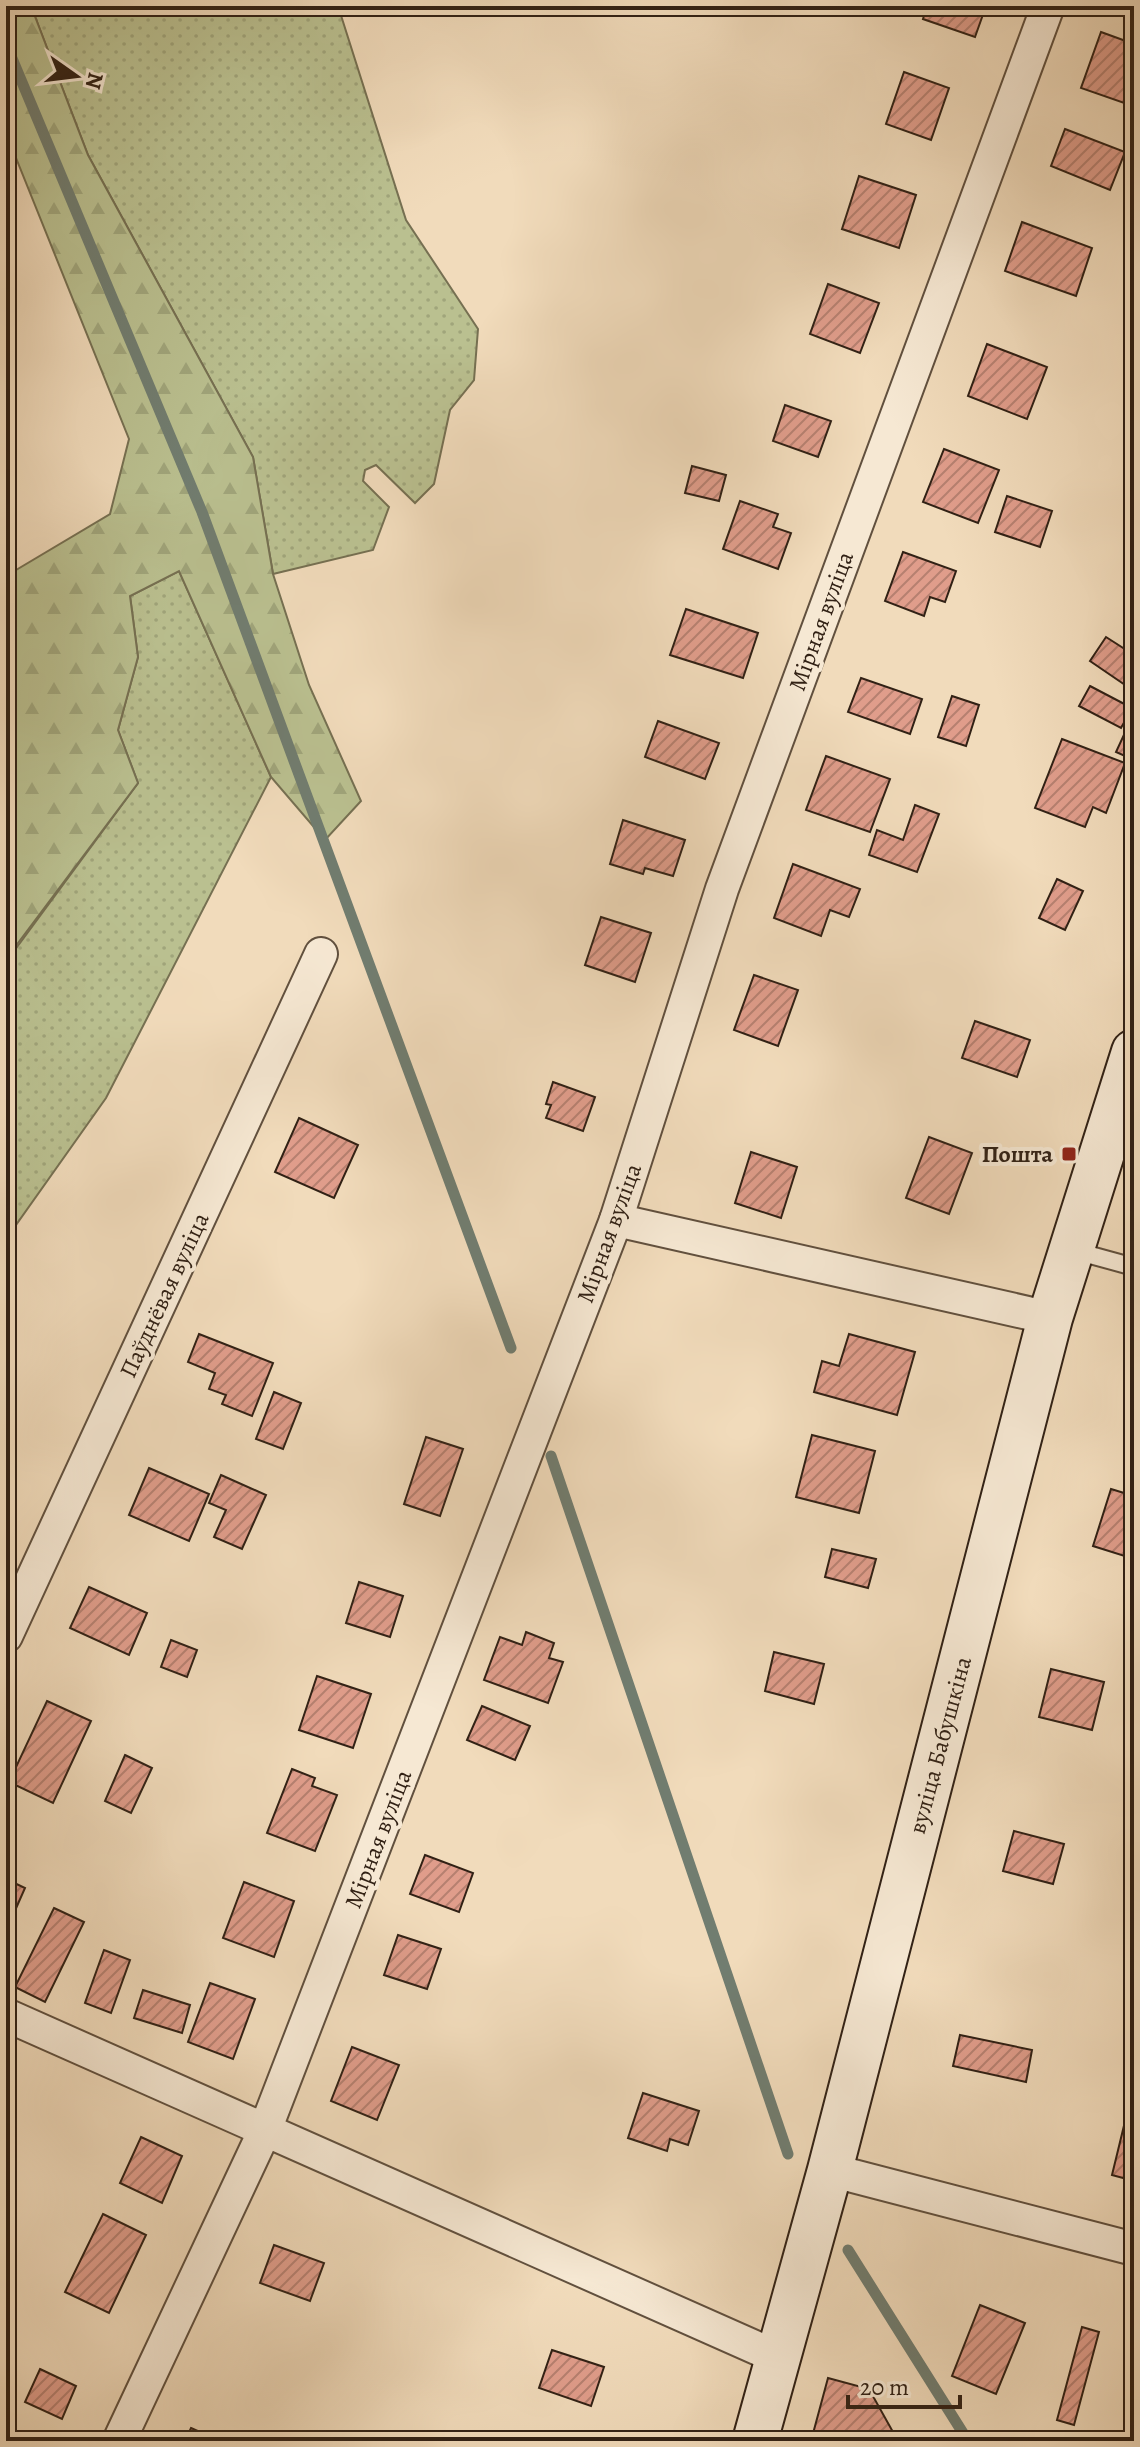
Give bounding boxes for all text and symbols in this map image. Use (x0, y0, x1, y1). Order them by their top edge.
north arrow (36, 36, 116, 116)
text: N (78, 69, 111, 92)
street label: Мірная вуліца (781, 547, 861, 695)
place label: Пошта (982, 1138, 1054, 1170)
marker: Пошта (1060, 1145, 1078, 1163)
street label: Мірная вуліца (569, 1159, 649, 1307)
street label: Паўднёвая вуліца (112, 1207, 216, 1383)
street label: вуліца Бабушкіна (901, 1653, 979, 1837)
street label: Мірная вуліца (337, 1765, 419, 1913)
scale bar (848, 2359, 960, 2409)
text: 20 m (860, 2371, 909, 2403)

